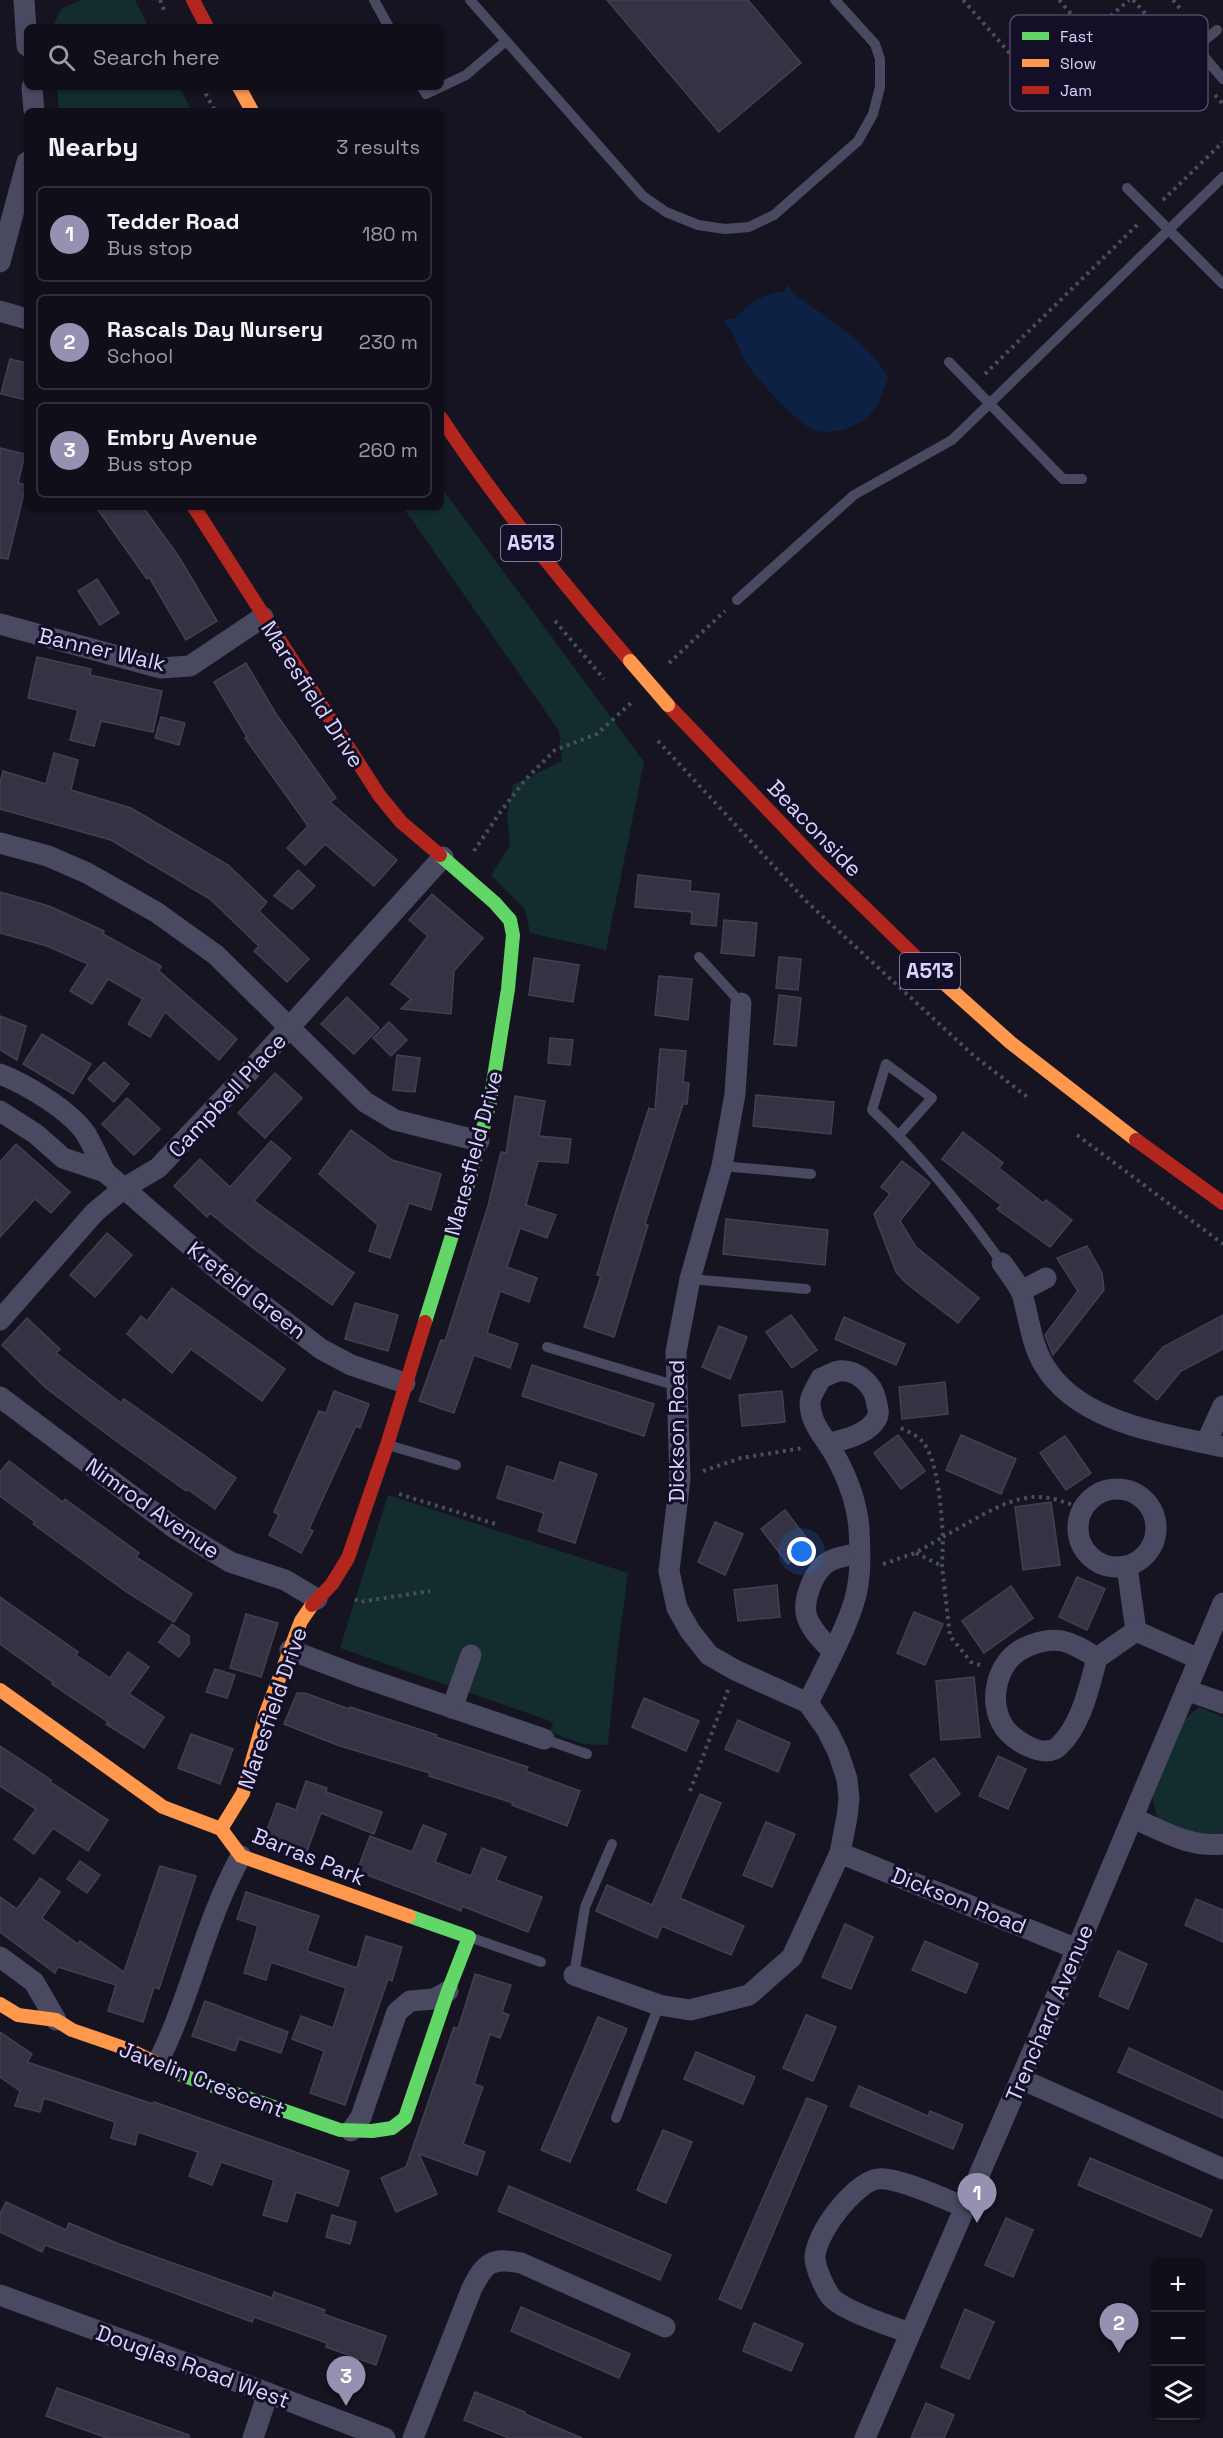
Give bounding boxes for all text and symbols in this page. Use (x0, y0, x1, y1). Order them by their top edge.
legend (1010, 15, 1208, 111)
search box (24, 24, 444, 90)
text: Fast (1060, 26, 1093, 47)
icon: search (45, 41, 78, 74)
text: Search here (93, 43, 220, 71)
text: Slow (1060, 53, 1096, 74)
text: Jam (1060, 80, 1092, 101)
text: Nearby (48, 130, 138, 164)
text: 3 results (336, 134, 420, 160)
text: Tedder Road (107, 207, 240, 235)
text: 1 (65, 221, 74, 247)
text: 180 m (362, 221, 418, 247)
text: Bus stop (107, 235, 193, 261)
text: Rascals Day Nursery (107, 315, 323, 343)
text: 2 (64, 329, 75, 355)
text: 230 m (359, 329, 418, 355)
text: School (107, 343, 173, 369)
text: Embry Avenue (107, 423, 257, 451)
text: 3 (63, 437, 76, 463)
text: 260 m (359, 437, 418, 463)
text: Bus stop (107, 451, 193, 477)
road number: A513 (501, 525, 561, 561)
street label: Maresfield Drive (255, 615, 371, 773)
street label: Banner Walk (36, 621, 169, 677)
street label: Beaconside (762, 774, 868, 882)
road number: A513 (900, 953, 960, 989)
street label: Campbell Place (162, 1027, 292, 1163)
street label: Maresfield Drive (438, 1068, 508, 1238)
street label: Krefeld Green (182, 1235, 312, 1345)
street label: Dickson Road (662, 1359, 690, 1503)
street label: Nimrod Avenue (80, 1451, 226, 1565)
your location (787, 1537, 816, 1566)
street label: Maresfield Drive (231, 1623, 313, 1793)
street label: Barras Park (249, 1821, 370, 1891)
street label: Dickson Road (887, 1860, 1031, 1940)
street label: Trenchard Avenue (999, 1920, 1099, 2106)
street label: Javelin Crescent (115, 2035, 289, 2123)
pin: 1 (958, 2174, 996, 2223)
map controls (1151, 2258, 1205, 2420)
button: + (1151, 2258, 1205, 2312)
pin: 2 (1100, 2304, 1138, 2353)
button: − (1151, 2312, 1205, 2366)
street label: Douglas Road West (92, 2318, 294, 2414)
pin: 3 (326, 2356, 366, 2406)
button: layers (1151, 2366, 1205, 2420)

